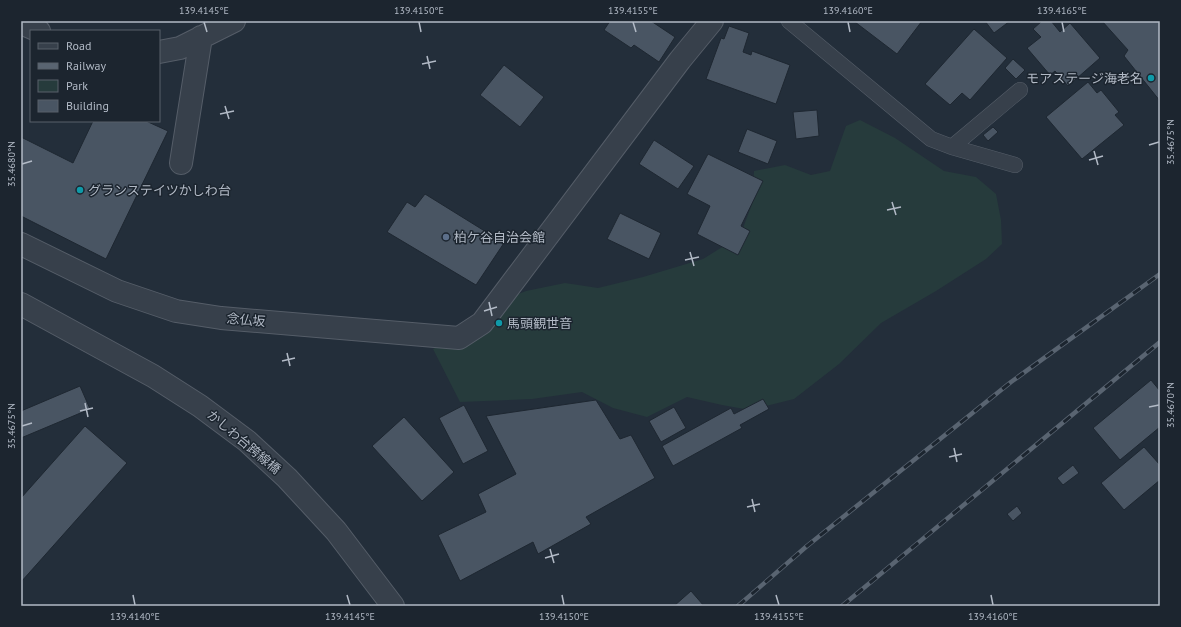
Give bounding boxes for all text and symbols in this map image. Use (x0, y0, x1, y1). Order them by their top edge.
text: 139.4145°E (179, 4, 229, 17)
text: 139.4150°E (394, 4, 444, 17)
text: 139.4155°E (608, 4, 658, 17)
text: 139.4160°E (823, 4, 873, 17)
text: 139.4165°E (1037, 4, 1087, 17)
legend (30, 30, 160, 122)
text: Road (66, 38, 91, 53)
text: Railway (66, 58, 106, 73)
place label: モアステージ海老名 (1026, 70, 1143, 87)
marker: モアステージ海老名 (1146, 73, 1156, 83)
text: Park (66, 78, 88, 93)
text: Building (66, 98, 109, 113)
text: 35.4675°N (1164, 119, 1177, 165)
text: 35.4680°N (5, 141, 18, 187)
place label: グランステイツかしわ台 (88, 182, 231, 199)
marker: グランステイツかしわ台 (75, 185, 85, 195)
place label: 柏ケ谷自治会館 (454, 229, 545, 246)
marker: 柏ケ谷自治会館 (441, 232, 451, 242)
street label: 念仏坂 (226, 310, 266, 330)
place label: 馬頭観世音 (507, 315, 572, 332)
marker: 馬頭観世音 (494, 318, 504, 328)
text: 35.4670°N (1164, 382, 1177, 428)
text: 35.4675°N (5, 403, 18, 449)
street label: かしわ台跨線橋 (204, 406, 284, 478)
text: 139.4140°E (110, 610, 160, 623)
text: 139.4145°E (325, 610, 375, 623)
text: 139.4150°E (539, 610, 589, 623)
text: 139.4155°E (754, 610, 804, 623)
text: 139.4160°E (968, 610, 1018, 623)

